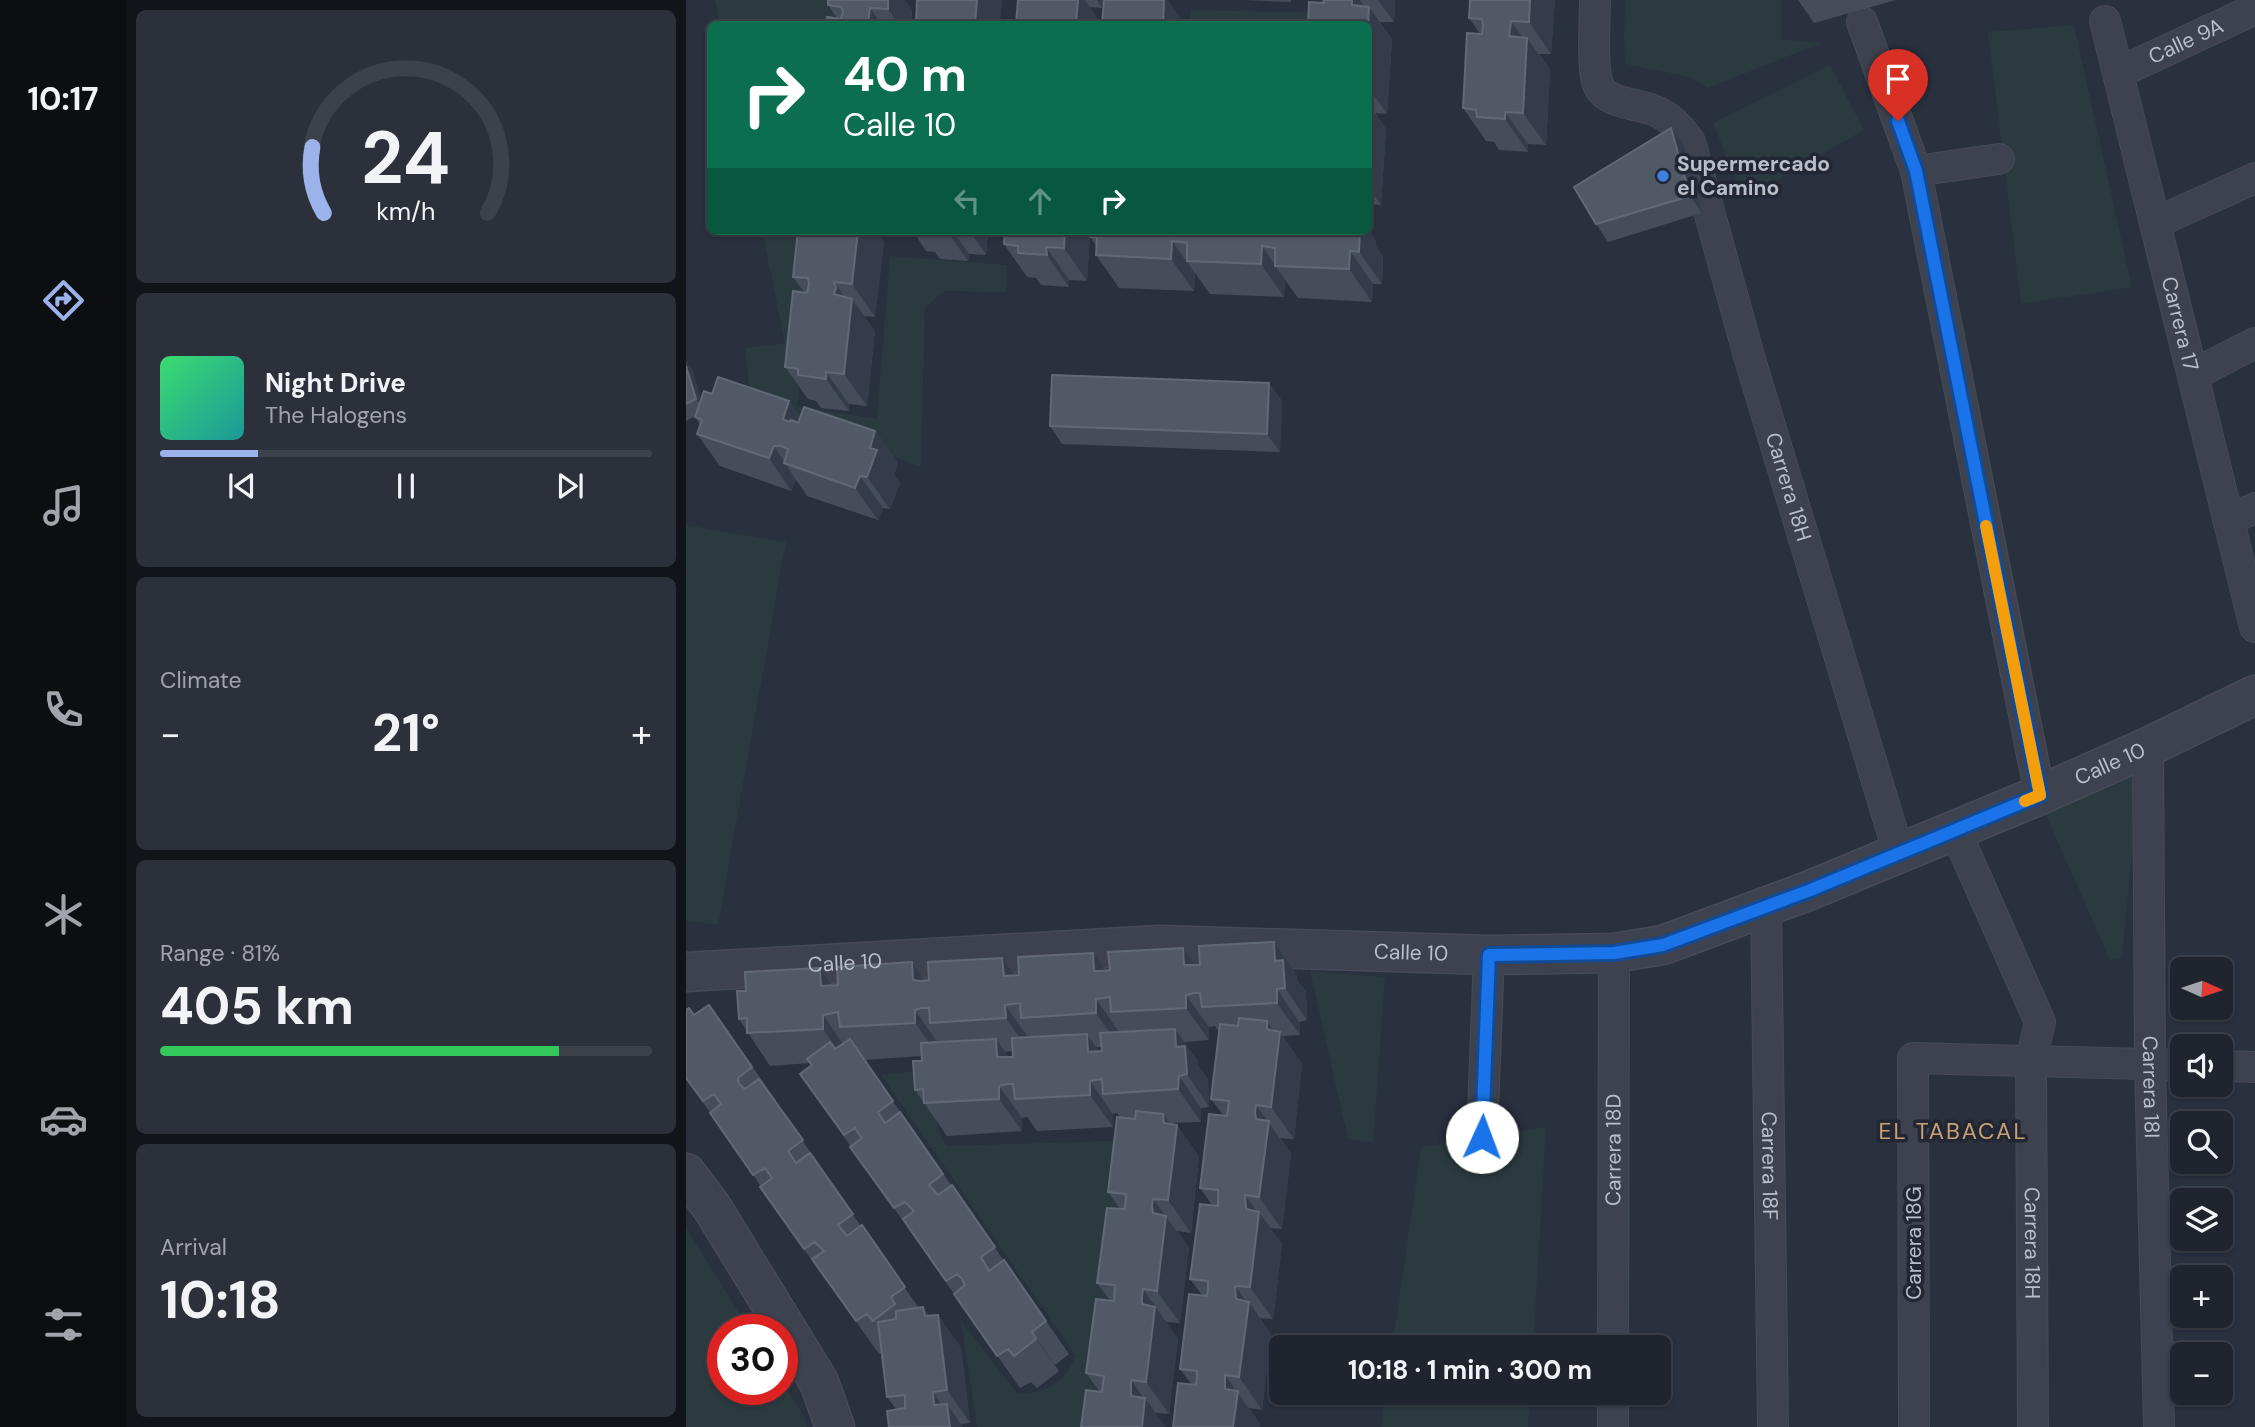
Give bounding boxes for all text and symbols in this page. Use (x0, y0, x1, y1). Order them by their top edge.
street label: Calle 9A (2144, 12, 2228, 71)
text: 40 m (843, 42, 967, 106)
icon: right (728, 49, 819, 140)
pin (1868, 49, 1928, 121)
icon: arrive (1879, 60, 1917, 98)
text: 10:17 (27, 78, 99, 120)
text: Calle 10 (843, 104, 956, 146)
text: 24 (362, 111, 450, 206)
place label: Supermercado el Camino (1677, 150, 1830, 202)
marker: Supermercado el Camino (1655, 168, 1671, 184)
icon: left (948, 182, 986, 220)
icon: ahead (1021, 182, 1059, 220)
icon: right (1094, 182, 1132, 220)
text: km/h (376, 195, 436, 228)
street label: Carrera 17 (2155, 274, 2205, 374)
icon: directions (39, 276, 88, 325)
text: Night Drive (265, 366, 406, 400)
text: The Halogens (265, 400, 407, 430)
street label: Carrera 18H (1759, 429, 1818, 545)
icon: previous (223, 467, 261, 505)
icon: pause (387, 467, 425, 505)
icon: next (551, 467, 589, 505)
icon: music (39, 481, 88, 530)
text: Climate (160, 665, 242, 695)
icon: phone (39, 685, 88, 734)
text: 21° (372, 699, 440, 767)
text: − (160, 709, 181, 759)
text: + (631, 709, 652, 759)
street label: Calle 10 (2070, 736, 2150, 792)
icon: climate (39, 890, 88, 939)
text: Range · 81% (160, 938, 280, 968)
street label: Calle 10 (1374, 938, 1449, 968)
street label: Calle 10 (807, 947, 883, 979)
north arrow (2170, 957, 2233, 1020)
map controls (2170, 957, 2233, 1405)
text: 405 km (160, 972, 354, 1040)
button: sound (2170, 1034, 2233, 1097)
street label: Carrera 18I (2136, 1036, 2166, 1139)
street label: Carrera 18D (1599, 1094, 1628, 1206)
icon: car (39, 1095, 88, 1144)
position arrow (1445, 1100, 1519, 1174)
street label: Carrera 18F (1755, 1111, 1784, 1221)
button: search (2170, 1111, 2233, 1174)
district label: EL TABACAL (1878, 1116, 2028, 1146)
street label: Carrera 18G (1900, 1186, 1928, 1300)
street label: Carrera 18H (2018, 1187, 2046, 1299)
button: layers (2170, 1188, 2233, 1251)
text: Arrival (160, 1232, 227, 1262)
button: + (2170, 1265, 2233, 1328)
text: 10:18 (160, 1266, 281, 1334)
icon: filters (39, 1300, 88, 1349)
speed limit sign: 30 (707, 1314, 798, 1405)
button: − (2170, 1342, 2233, 1405)
text: 10:18 · 1 min · 300 m (1348, 1353, 1592, 1387)

